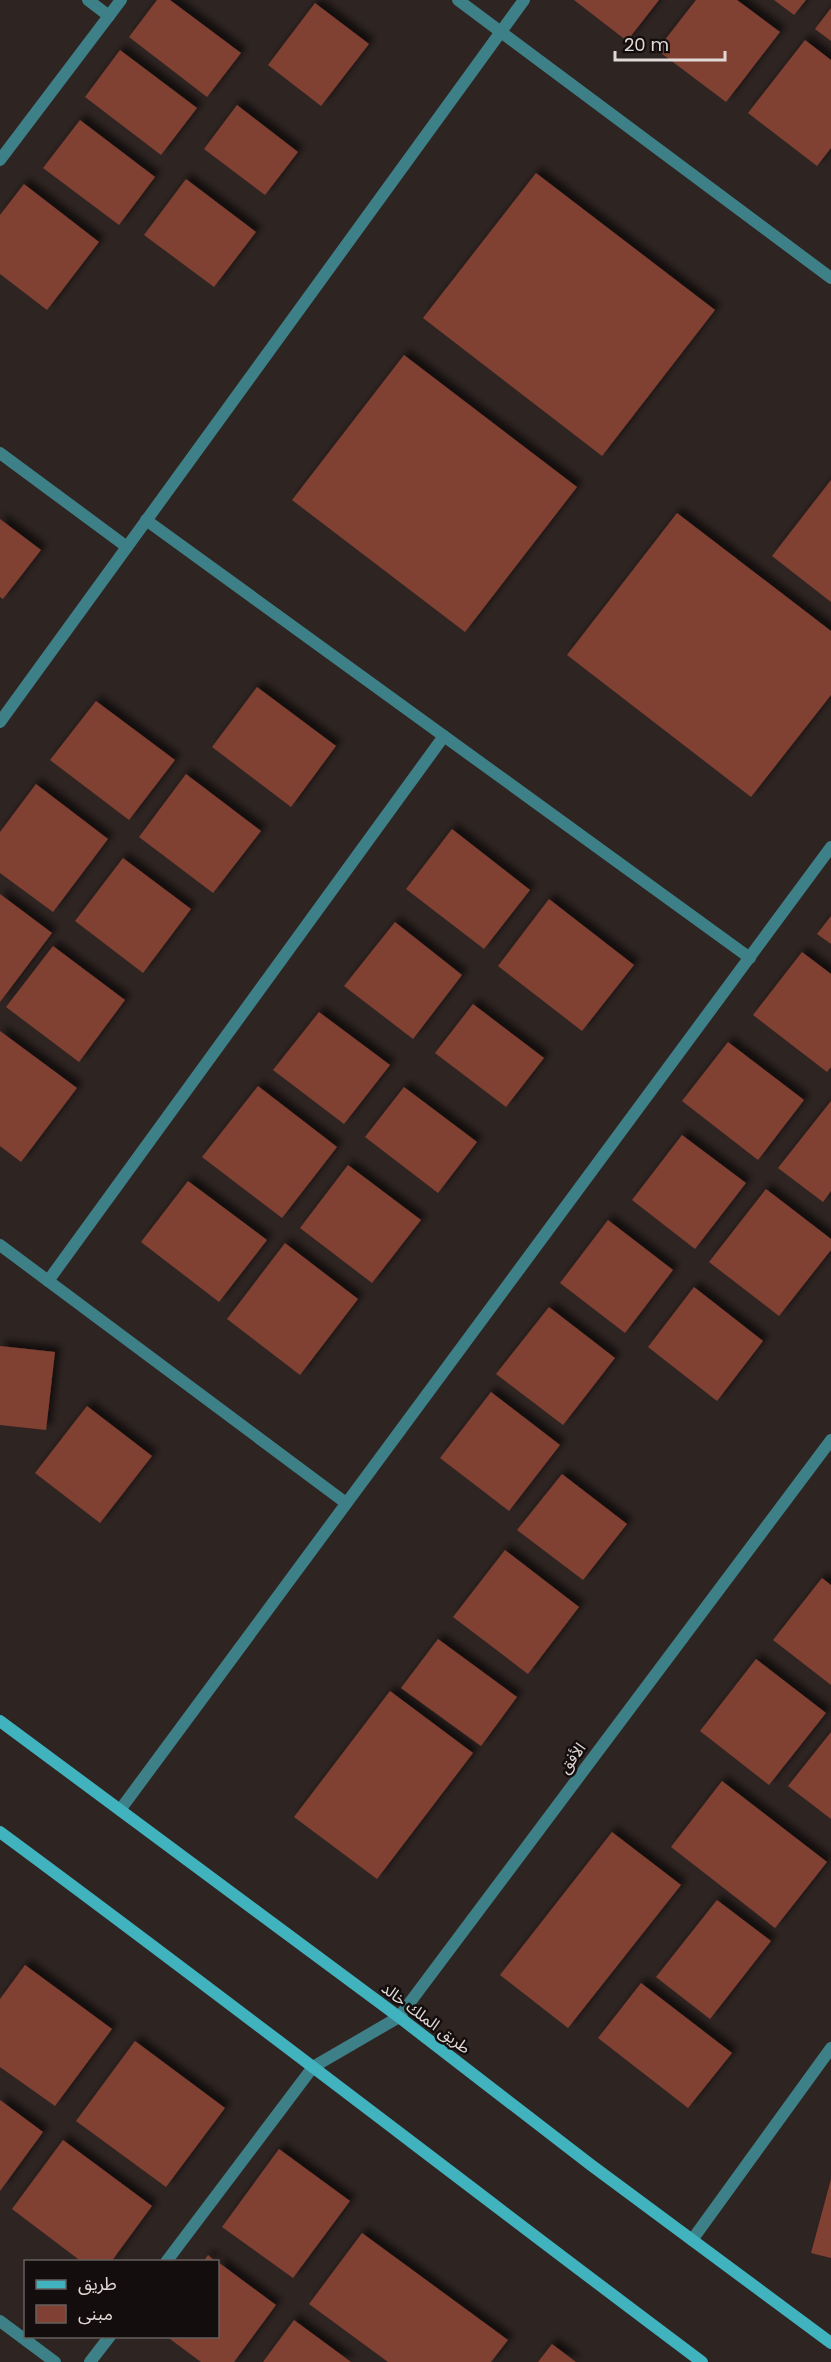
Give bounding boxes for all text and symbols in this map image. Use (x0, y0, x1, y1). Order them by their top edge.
scale bar (615, 24, 724, 62)
text: 20 m (624, 32, 669, 57)
street label: الأفق (553, 1738, 591, 1778)
street label: طريق الملك خالد (377, 1977, 476, 2059)
legend (24, 2260, 219, 2338)
text: طريق (78, 2271, 117, 2296)
text: مبنى (78, 2301, 113, 2326)

